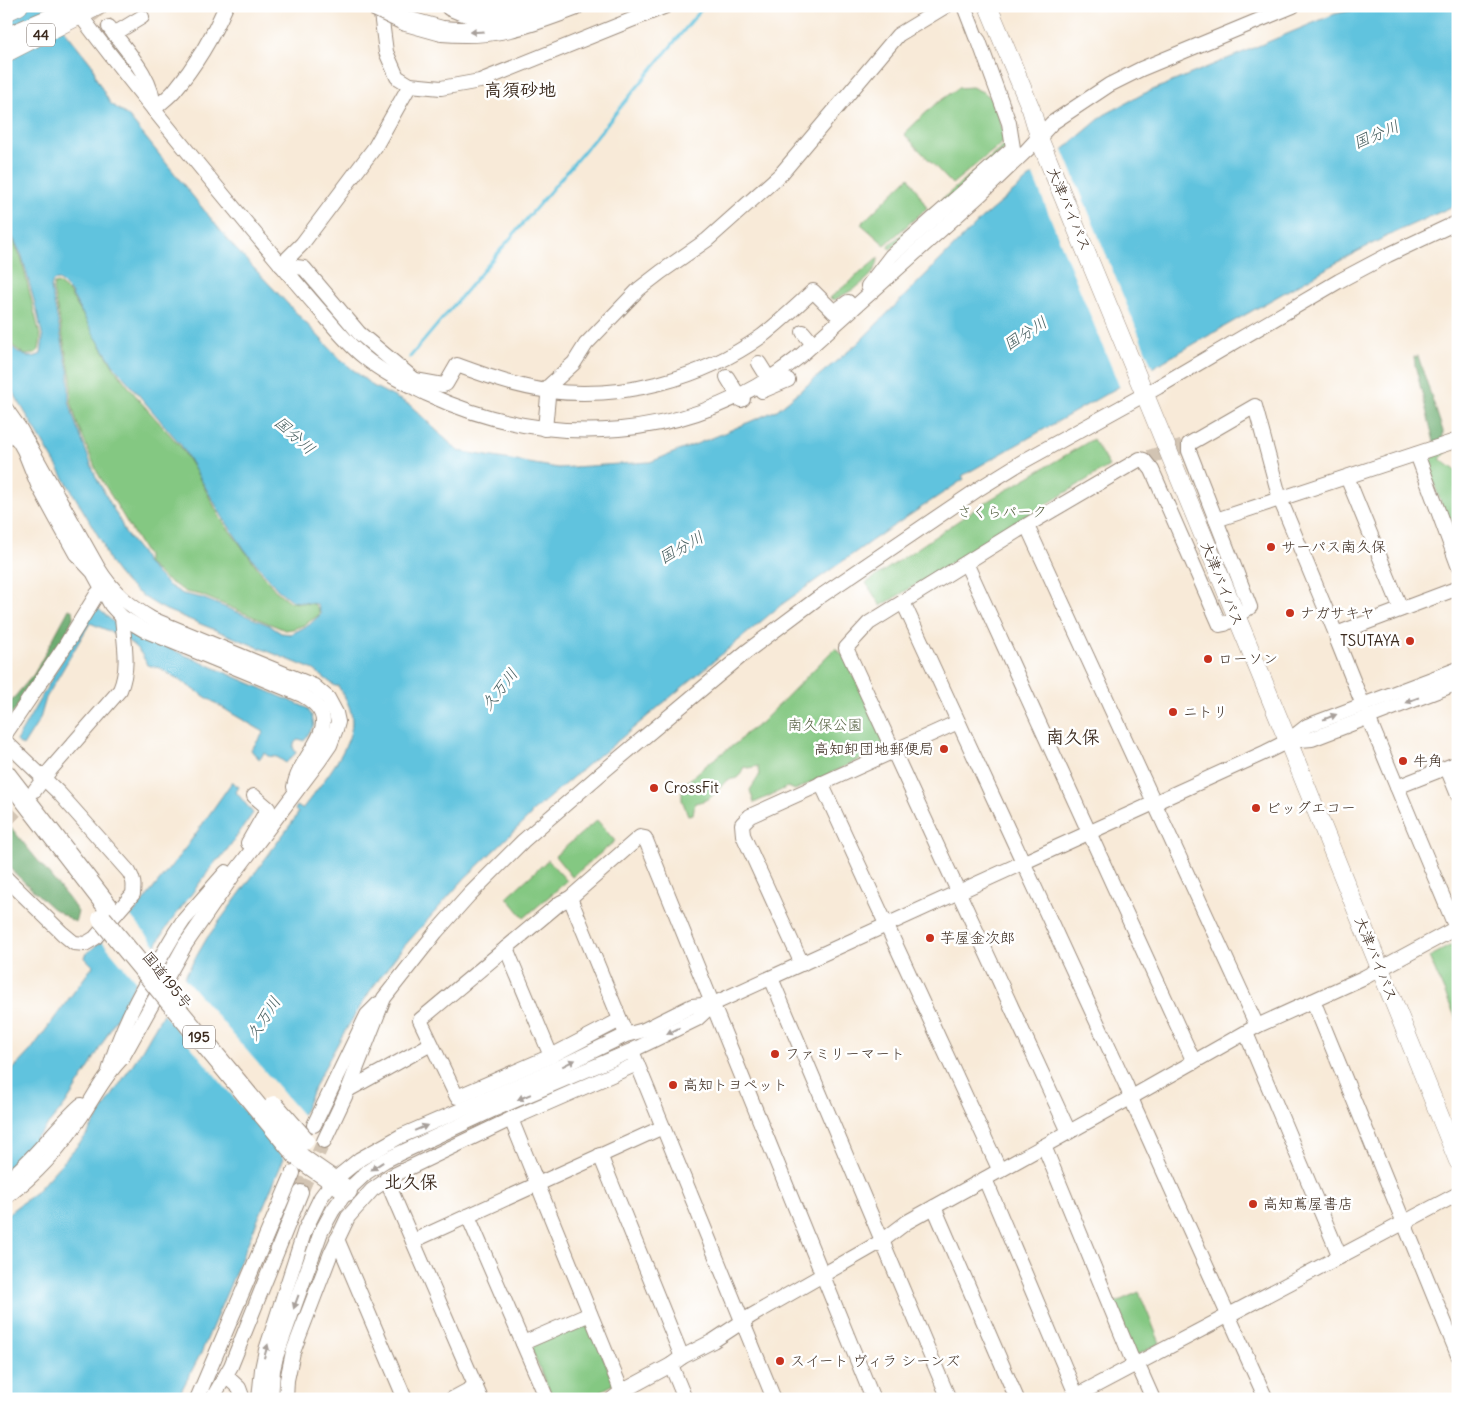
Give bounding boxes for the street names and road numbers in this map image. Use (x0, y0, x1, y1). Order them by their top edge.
road number: 44 (27, 24, 55, 46)
street label: 大津バイパス (1043, 164, 1096, 254)
street label: 大津バイパス (1197, 539, 1248, 629)
street label: 大津バイパス (1351, 914, 1402, 1004)
street label: 国道195号 (139, 947, 196, 1012)
road number: 195 (183, 1026, 215, 1048)

